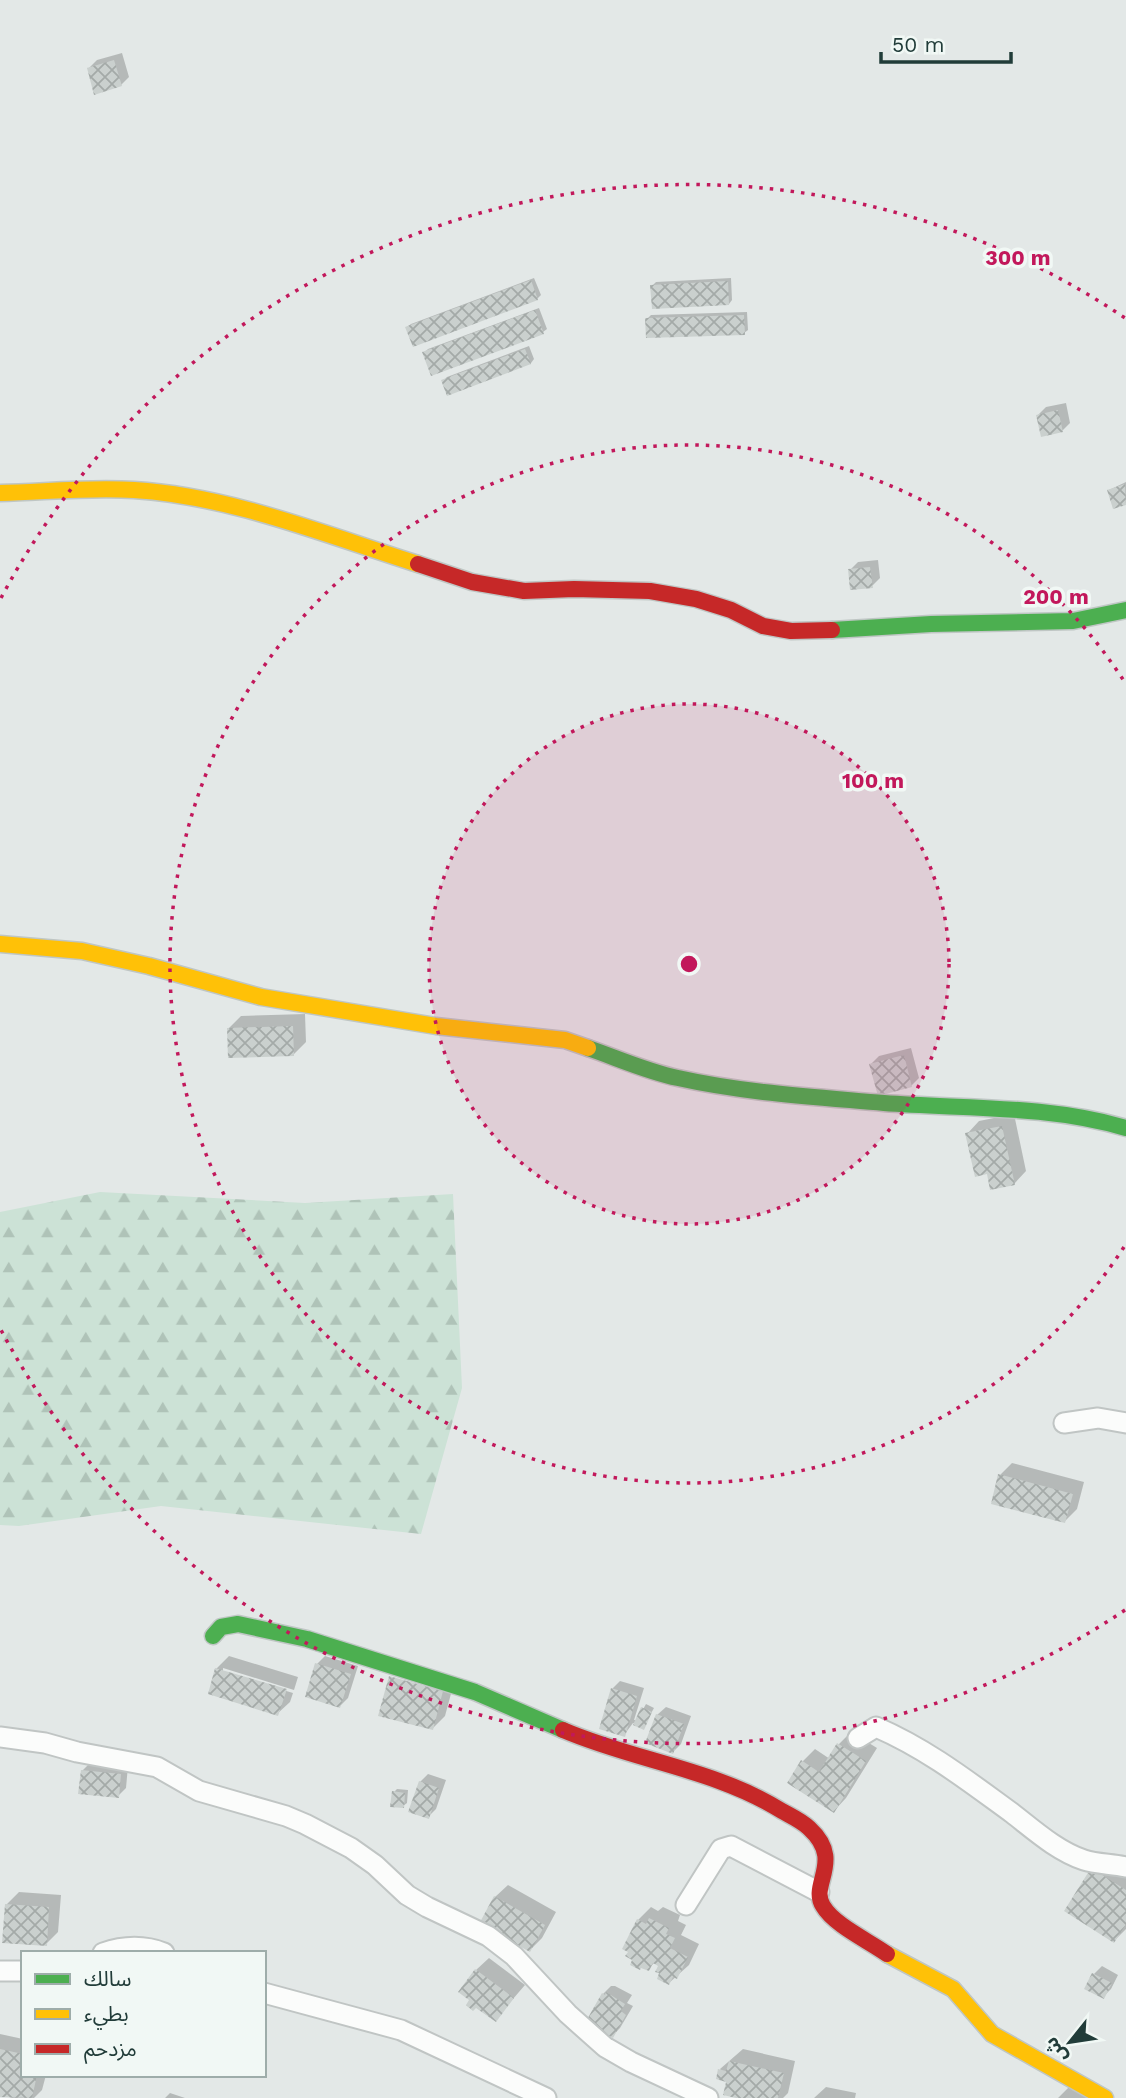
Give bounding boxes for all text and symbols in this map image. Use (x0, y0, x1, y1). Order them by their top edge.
scale bar (881, 21, 1010, 65)
text: 50 m (892, 32, 944, 57)
text: 300 m (985, 245, 1051, 270)
text: 200 m (1023, 584, 1089, 609)
text: 100 m (842, 768, 904, 793)
centre of rings (677, 952, 701, 976)
legend (21, 1951, 266, 2077)
text: سالك (84, 1966, 131, 1991)
text: بطيء (84, 2001, 129, 2030)
north arrow (1035, 2007, 1105, 2077)
text: ش (1039, 2033, 1072, 2067)
text: مزدحم (84, 2036, 137, 2064)

